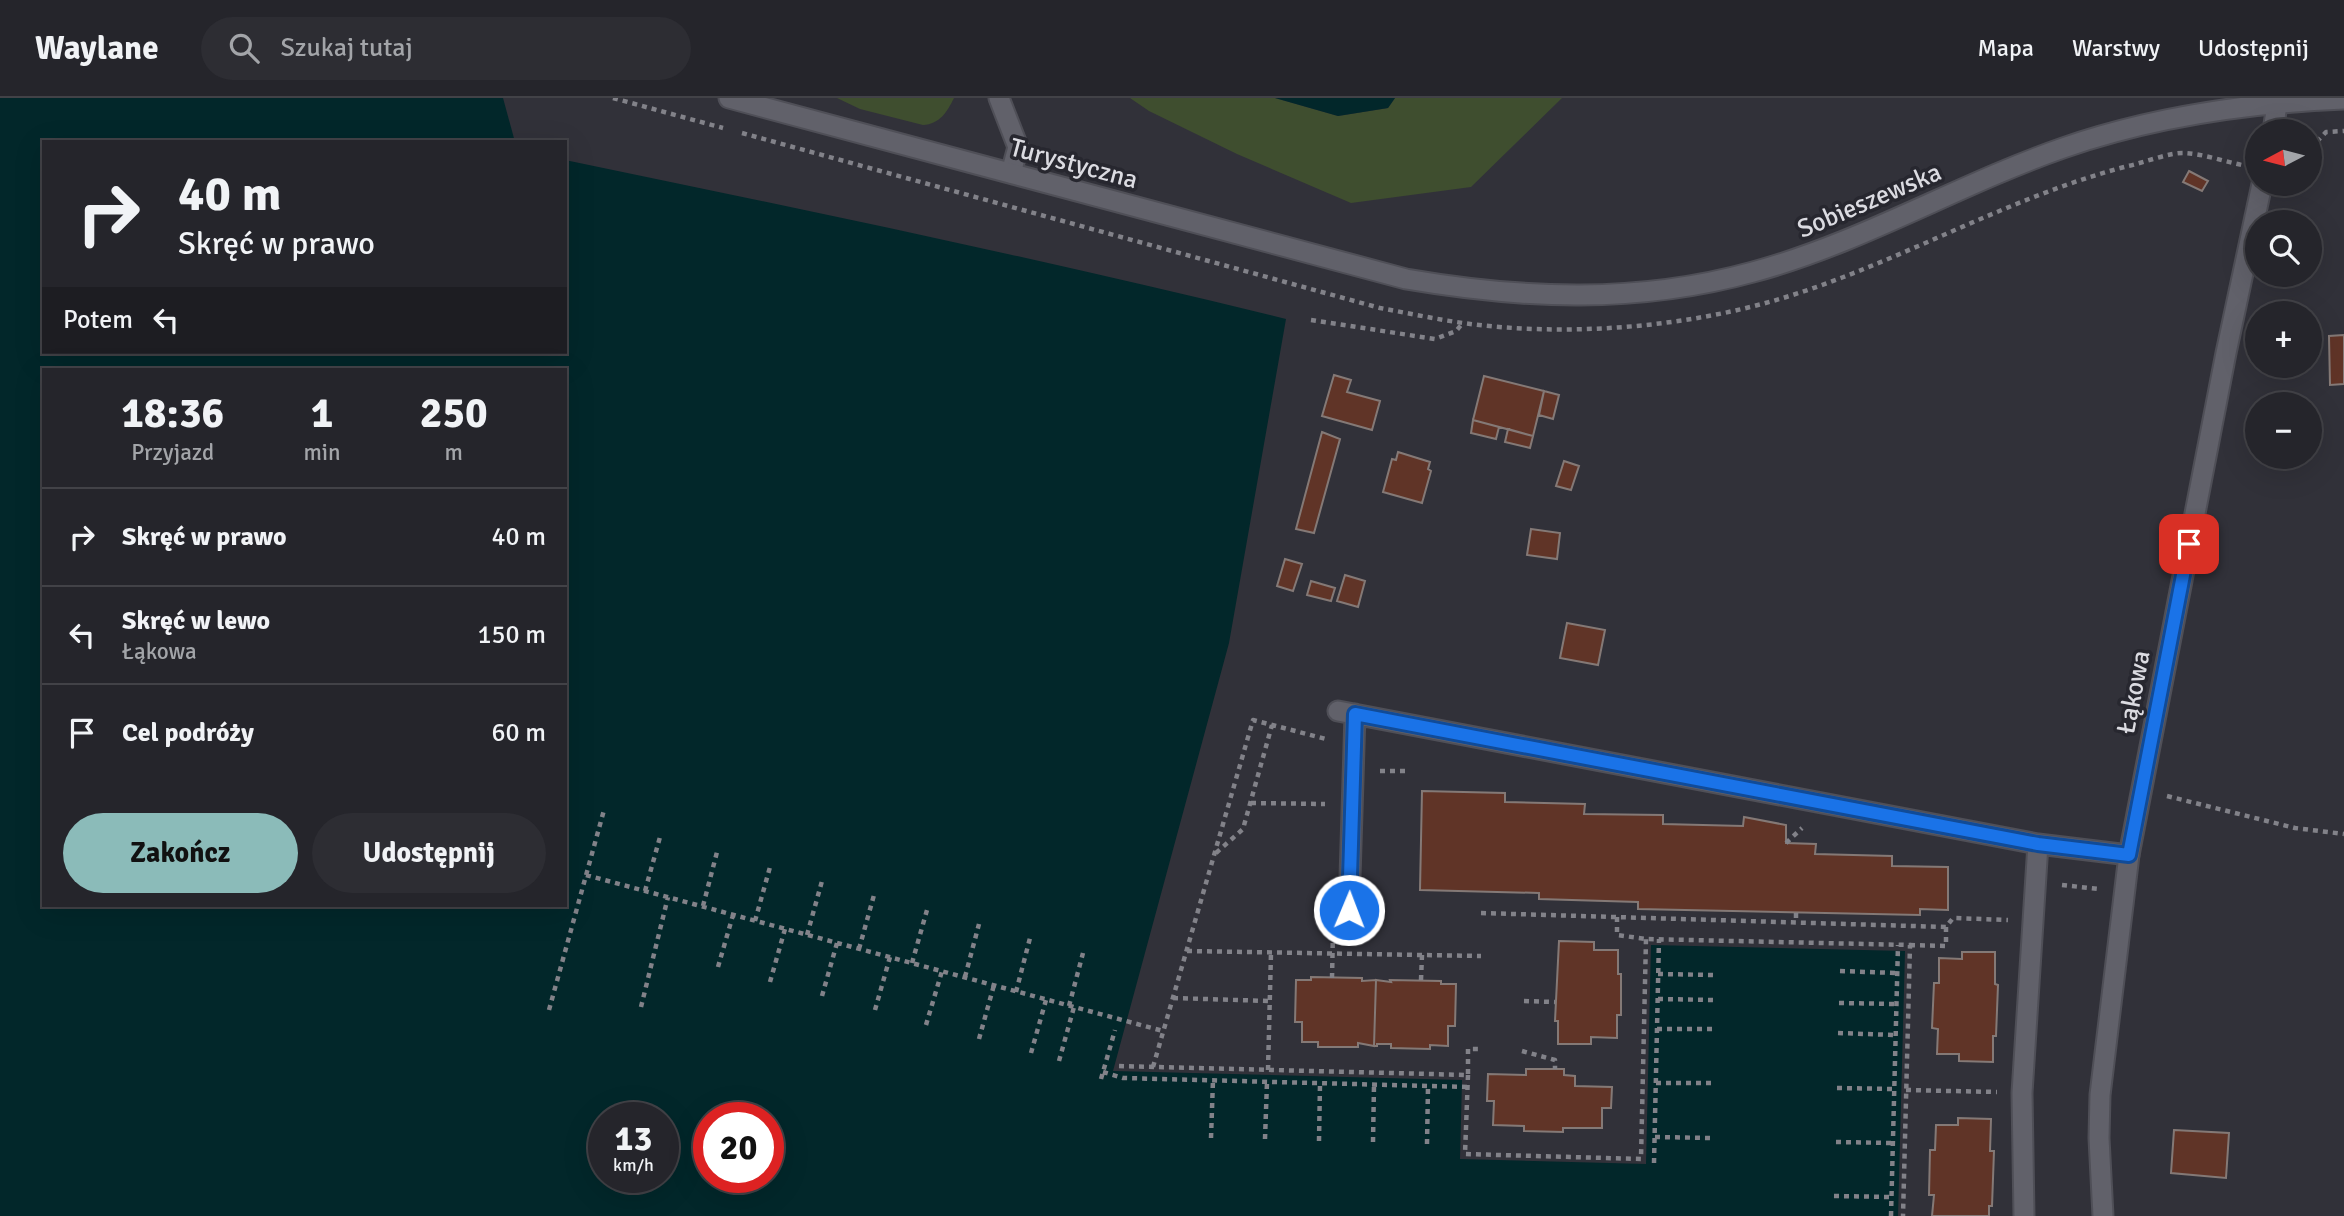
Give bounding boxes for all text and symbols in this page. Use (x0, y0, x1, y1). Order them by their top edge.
search box (201, 17, 691, 80)
text: Waylane (35, 28, 159, 69)
icon: search (225, 29, 263, 67)
text: Szukaj tutaj (281, 32, 413, 64)
text: Mapa (1977, 33, 2034, 63)
text: Warstwy (2072, 33, 2160, 63)
text: Udostępnij (2198, 33, 2309, 63)
north arrow (2245, 119, 2322, 196)
map controls (2245, 119, 2322, 469)
street label: Turystyczna (1006, 132, 1141, 196)
street label: Sobieszewska (1793, 156, 1946, 246)
text: 40 m (178, 164, 281, 224)
icon: right (63, 168, 154, 259)
button: search (2245, 210, 2322, 287)
text: Skręć w prawo (178, 224, 375, 263)
icon: left (147, 301, 185, 339)
button: + (2245, 301, 2322, 378)
text: Potem (63, 304, 133, 336)
text: 18:36 (121, 388, 224, 439)
text: 1 (311, 388, 333, 439)
text: 250 (420, 388, 488, 439)
button: − (2245, 392, 2322, 469)
text: Przyjazd (131, 438, 214, 467)
text: min (303, 438, 341, 467)
text: m (445, 438, 463, 467)
pin (2159, 514, 2219, 574)
icon: right (63, 518, 101, 556)
text: Skręć w prawo (122, 521, 287, 553)
text: 40 m (491, 521, 546, 553)
icon: arrive (2170, 525, 2208, 563)
text: Skręć w lewo (122, 605, 270, 637)
icon: left (63, 616, 101, 654)
text: 150 m (477, 619, 546, 651)
text: Łąkowa (122, 637, 197, 666)
street label: Łąkowa (2110, 648, 2158, 737)
icon: arrive (63, 714, 101, 752)
text: Cel podróży (122, 717, 254, 749)
text: 60 m (491, 717, 546, 749)
button: Zakończ (63, 813, 298, 893)
button: Udostępnij (312, 813, 546, 893)
position arrow (1312, 873, 1386, 947)
speed limit sign: 20 (693, 1102, 784, 1193)
text: 13 (615, 1117, 652, 1160)
text: km/h (613, 1154, 654, 1176)

